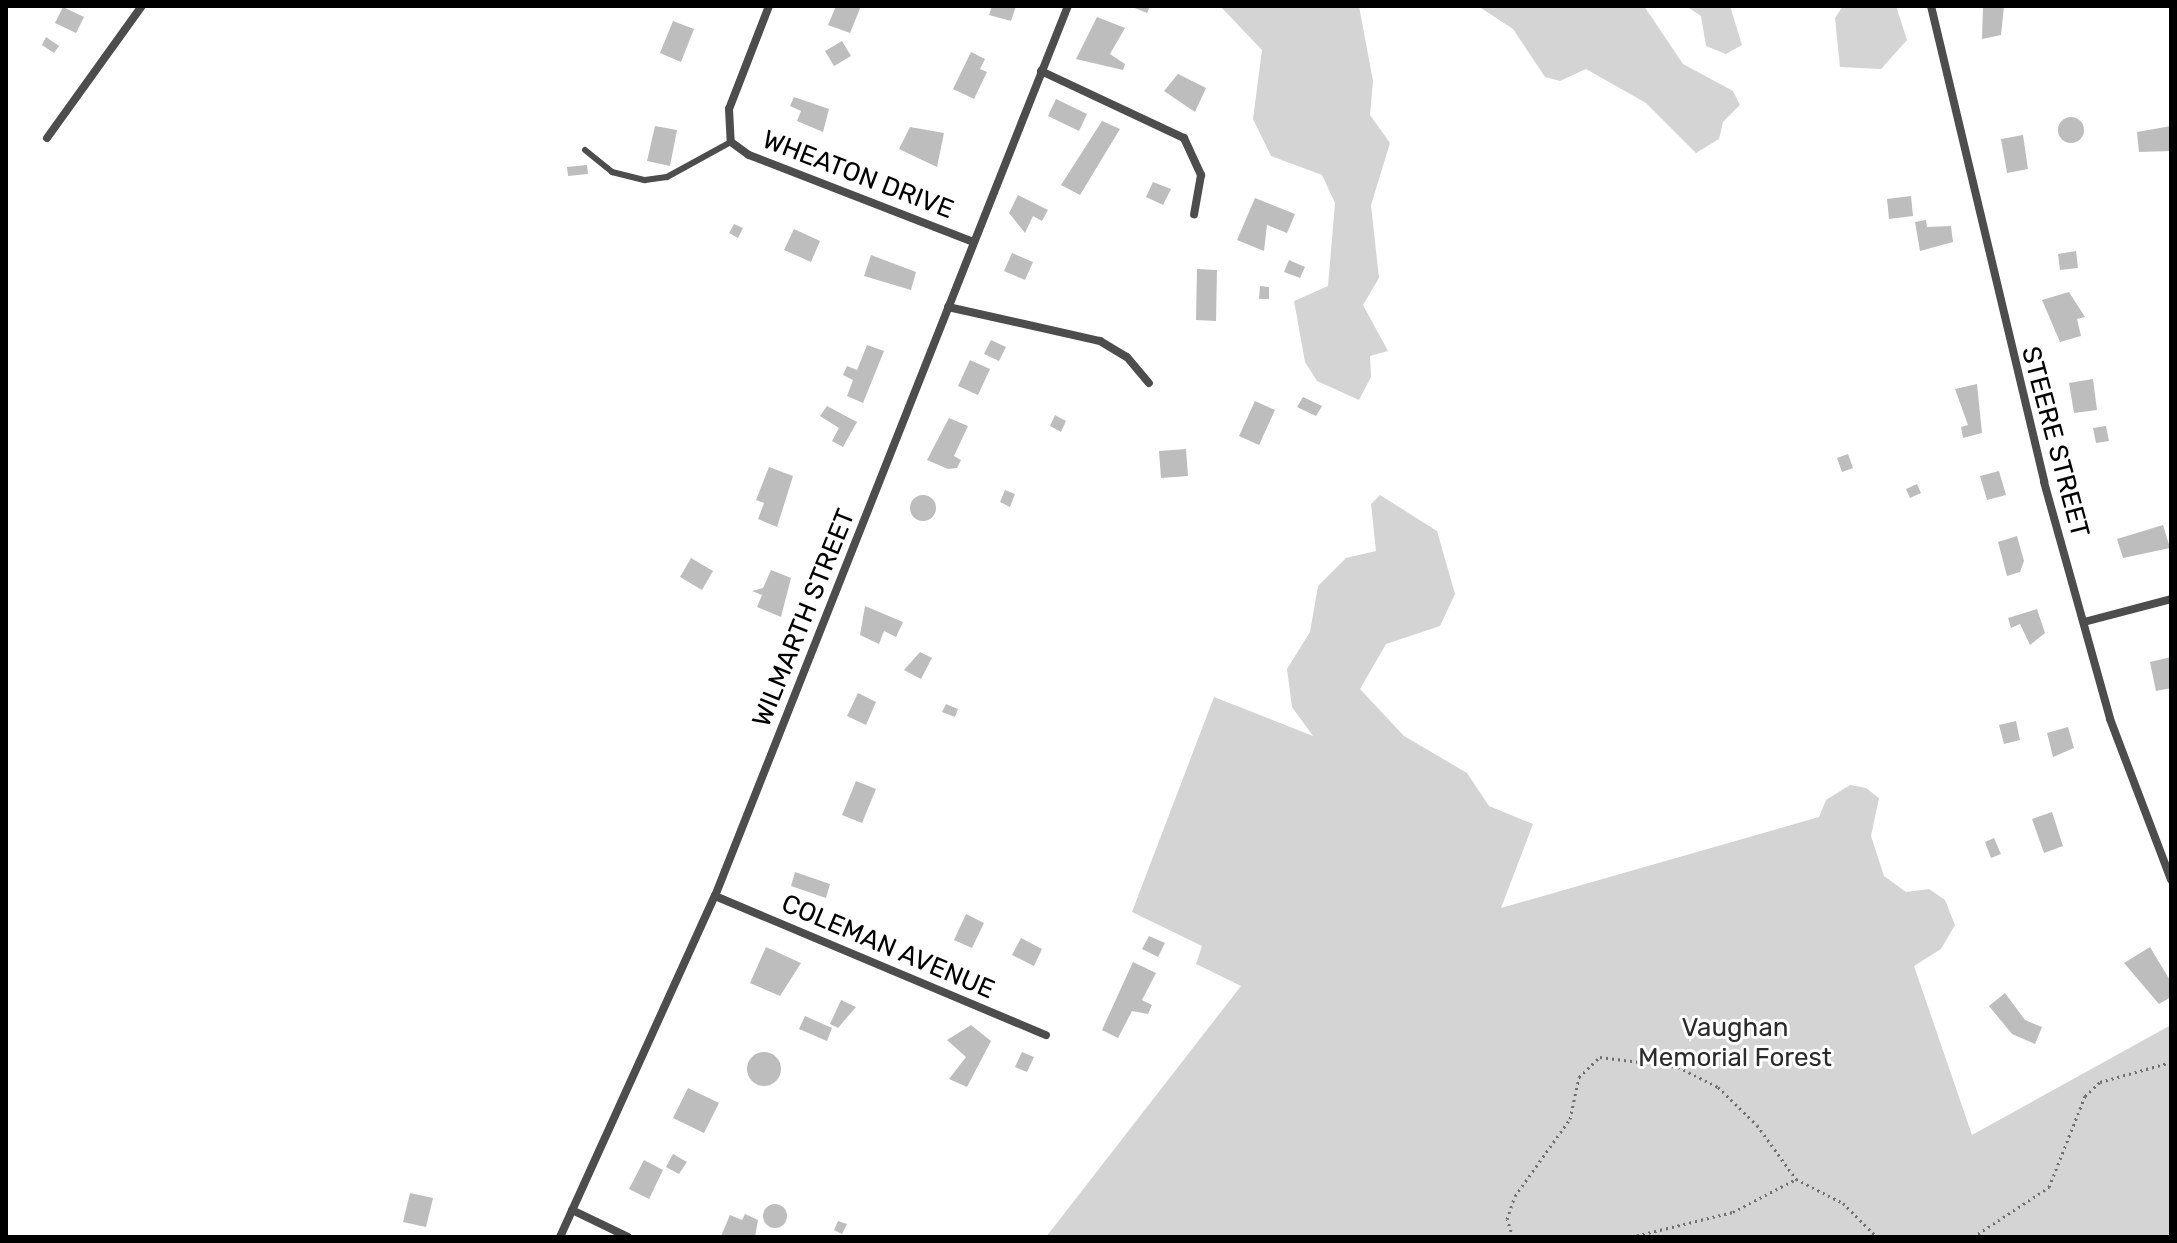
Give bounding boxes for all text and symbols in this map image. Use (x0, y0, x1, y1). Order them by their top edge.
street label: WHEATON DRIVE (758, 124, 958, 226)
street label: STEERE STREET (2015, 343, 2095, 541)
street label: WILMARTH STREET (746, 505, 862, 731)
street label: COLEMAN AVENUE (777, 888, 999, 1006)
park label: Vaughan Memorial Forest (1638, 1012, 1832, 1074)

